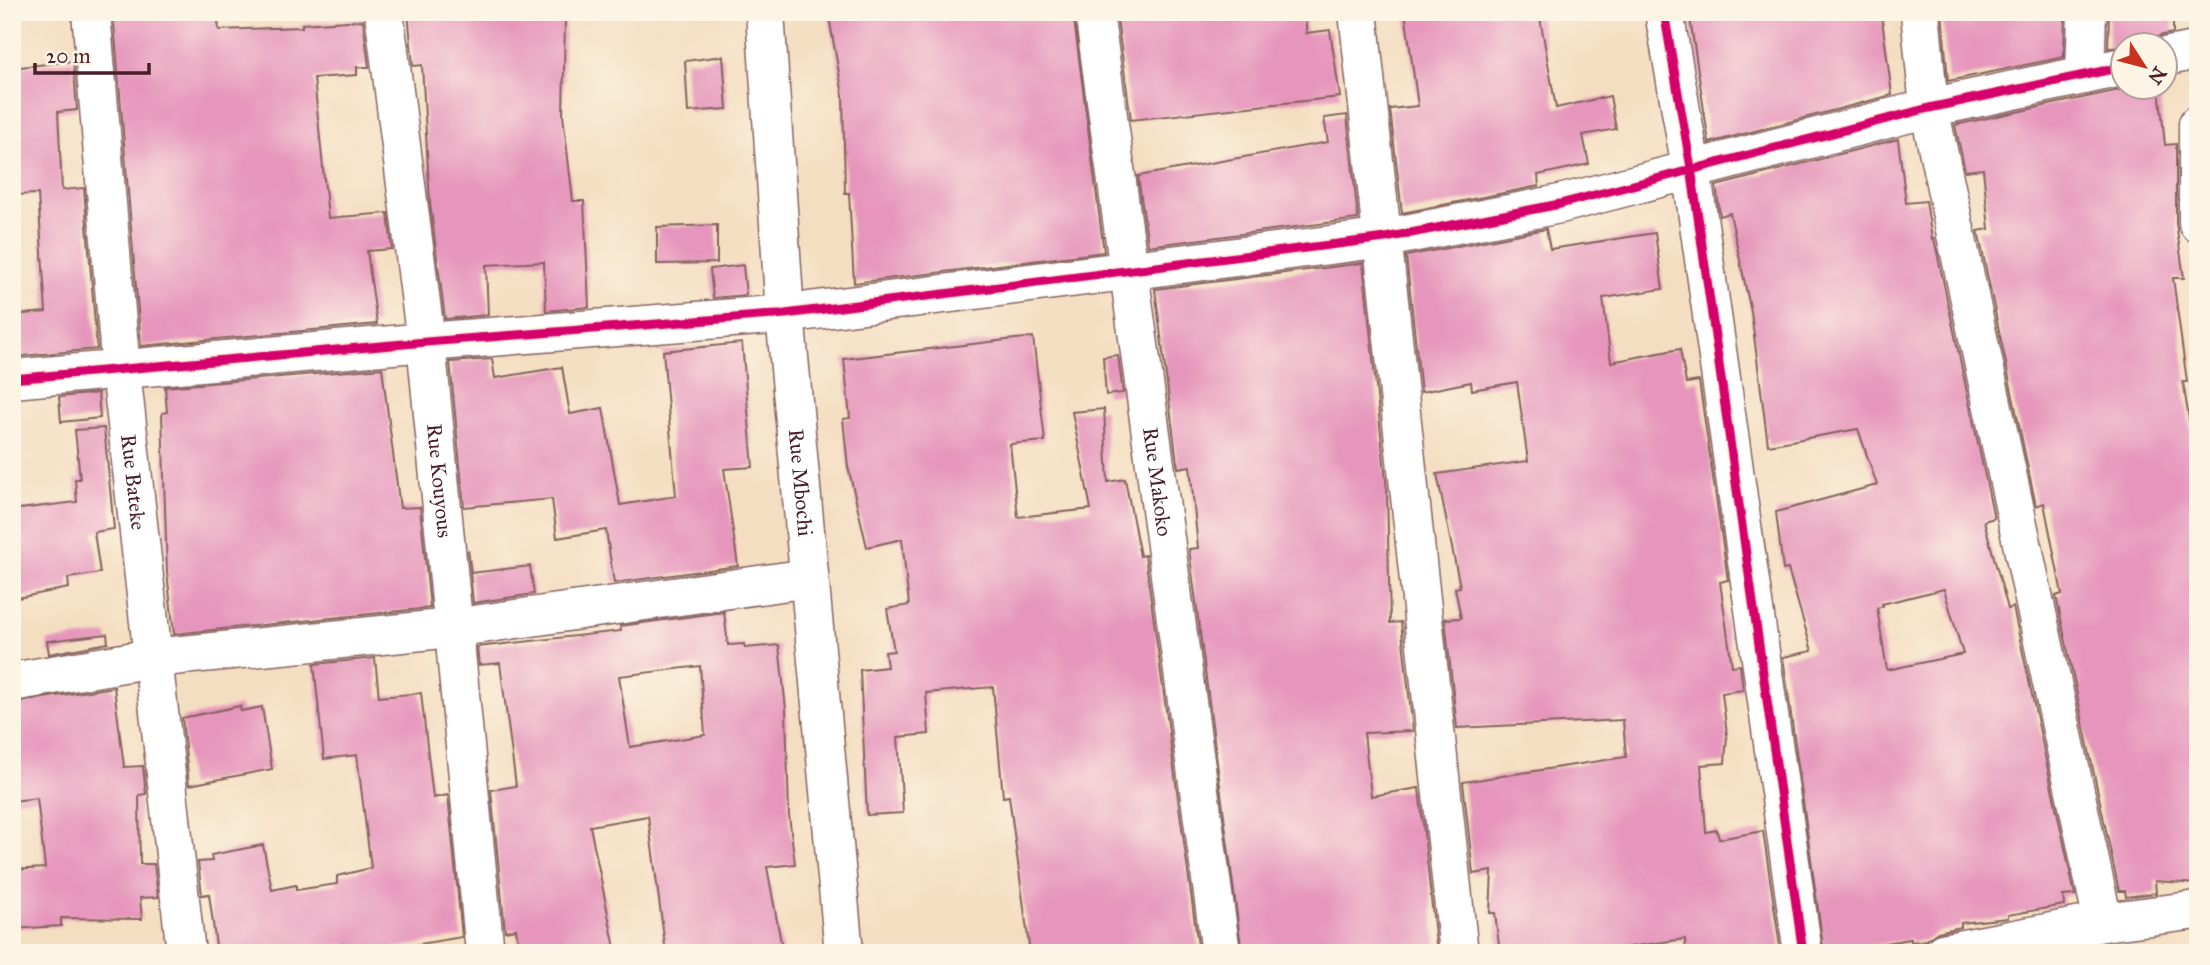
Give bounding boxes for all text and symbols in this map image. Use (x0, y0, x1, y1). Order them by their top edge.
scale bar (35, 32, 149, 76)
north arrow (2108, 32, 2178, 102)
text: 20 m (46, 43, 91, 69)
text: N (2143, 62, 2171, 89)
street label: Rue Kouyous (421, 422, 458, 539)
street label: Rue Makoko (1137, 425, 1178, 538)
street label: Rue Mbochi (783, 428, 818, 538)
street label: Rue Bateke (115, 433, 152, 532)

